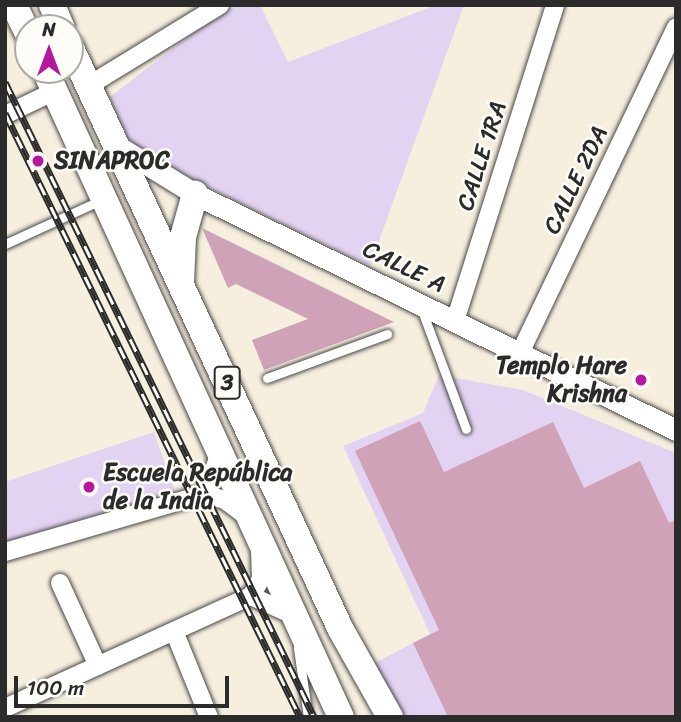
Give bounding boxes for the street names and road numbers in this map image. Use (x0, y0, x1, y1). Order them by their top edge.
street label: CALLE 1RA (451, 98, 513, 214)
street label: CALLE 2DA (538, 121, 614, 239)
street label: CALLE A (358, 235, 450, 299)
road number: 3 (213, 364, 241, 402)

